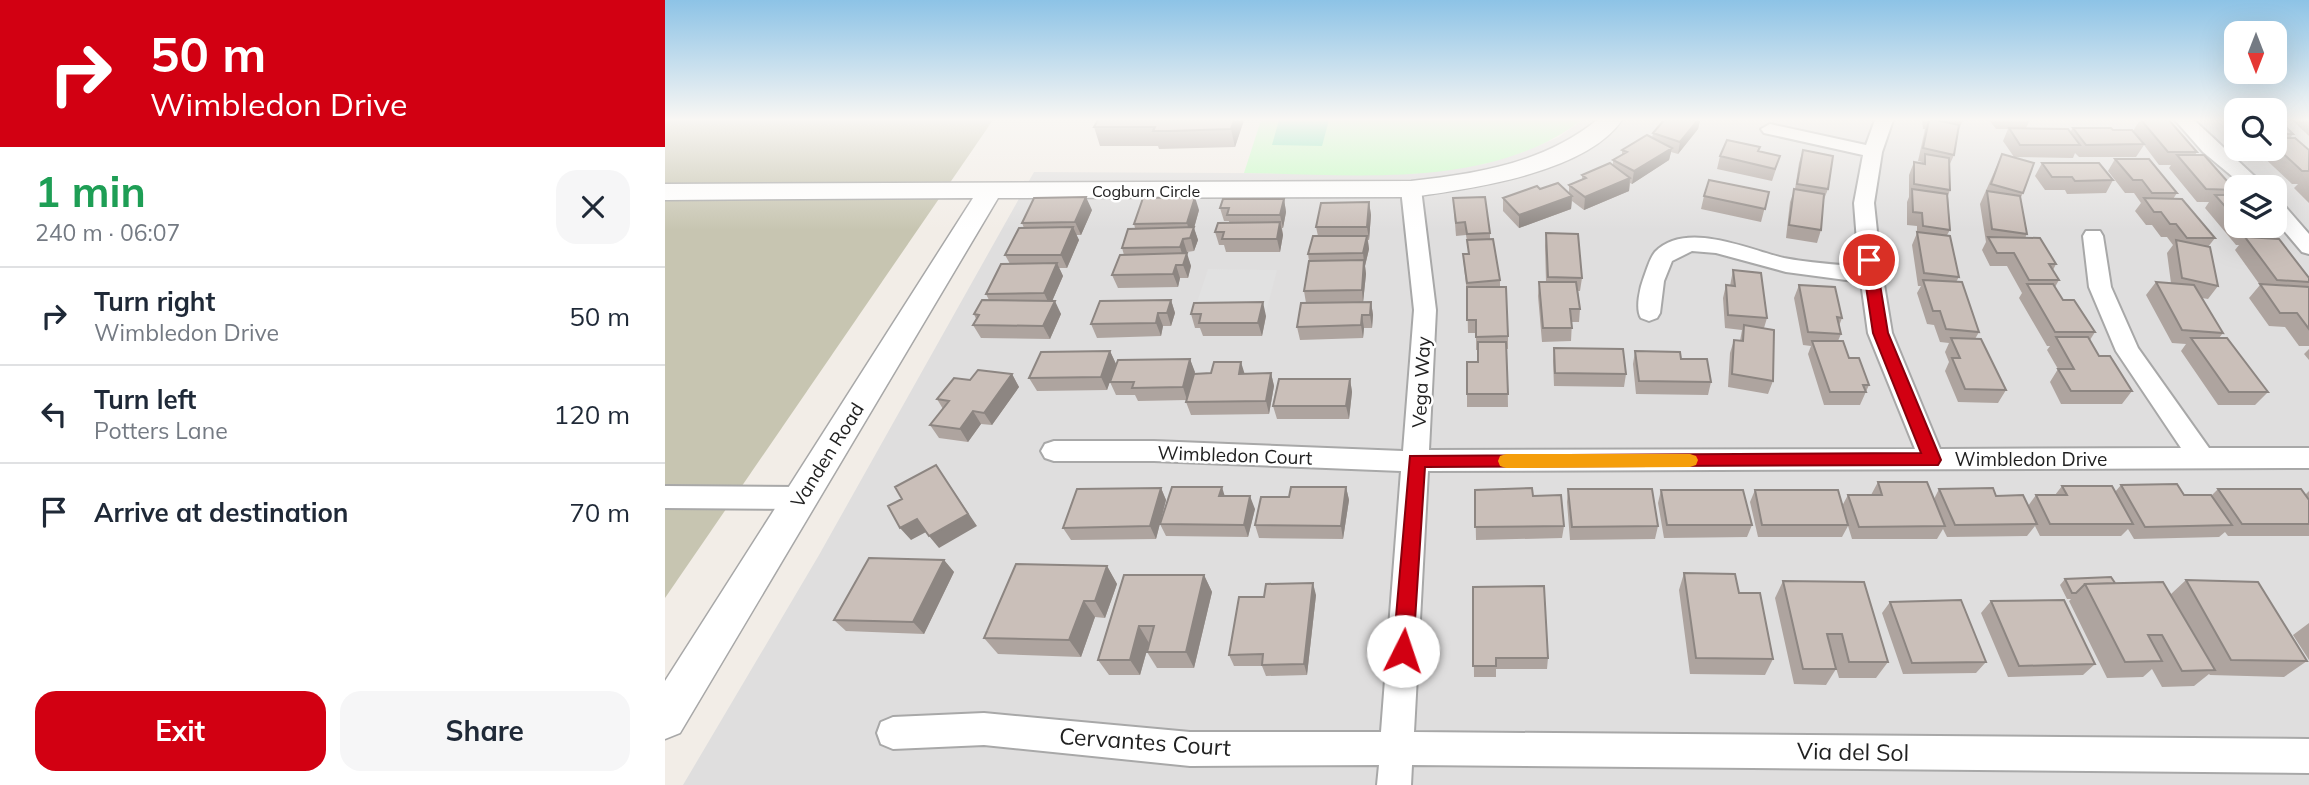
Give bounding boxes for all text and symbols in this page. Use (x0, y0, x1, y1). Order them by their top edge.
north arrow (2224, 21, 2287, 84)
map controls (2224, 21, 2287, 238)
text: 50 m (150, 23, 266, 84)
icon: right (35, 28, 126, 119)
text: Wimbledon Drive (150, 84, 407, 124)
button: search (2224, 98, 2287, 161)
text: 1 min (35, 165, 146, 218)
button: close (556, 170, 630, 244)
button: layers (2224, 175, 2287, 238)
street label: Cogburn Circle (1092, 181, 1200, 201)
text: 240 m · 06:07 (35, 218, 180, 247)
pin (1839, 230, 1899, 290)
icon: arrive (1850, 241, 1888, 279)
text: Turn right (94, 285, 215, 318)
icon: right (35, 297, 73, 335)
text: 50 m (569, 300, 630, 333)
text: Wimbledon Drive (94, 318, 279, 347)
street label: Vega Way (1407, 336, 1435, 428)
text: Turn left (94, 383, 196, 416)
icon: left (35, 395, 73, 433)
text: 120 m (554, 398, 630, 431)
street label: Vanden Road (785, 398, 869, 512)
text: Potters Lane (94, 416, 228, 445)
street label: Wimbledon Court (1157, 440, 1313, 470)
street label: Wimbledon Drive (1955, 447, 2107, 471)
icon: arrive (35, 493, 73, 531)
text: Arrive at destination (94, 496, 349, 529)
text: 70 m (569, 496, 630, 529)
position arrow (1366, 614, 1440, 688)
button: Exit (35, 691, 326, 771)
button: Share (340, 691, 630, 771)
street label: Cervantes Court (1058, 721, 1232, 762)
street label: Via del Sol (1797, 736, 1909, 767)

